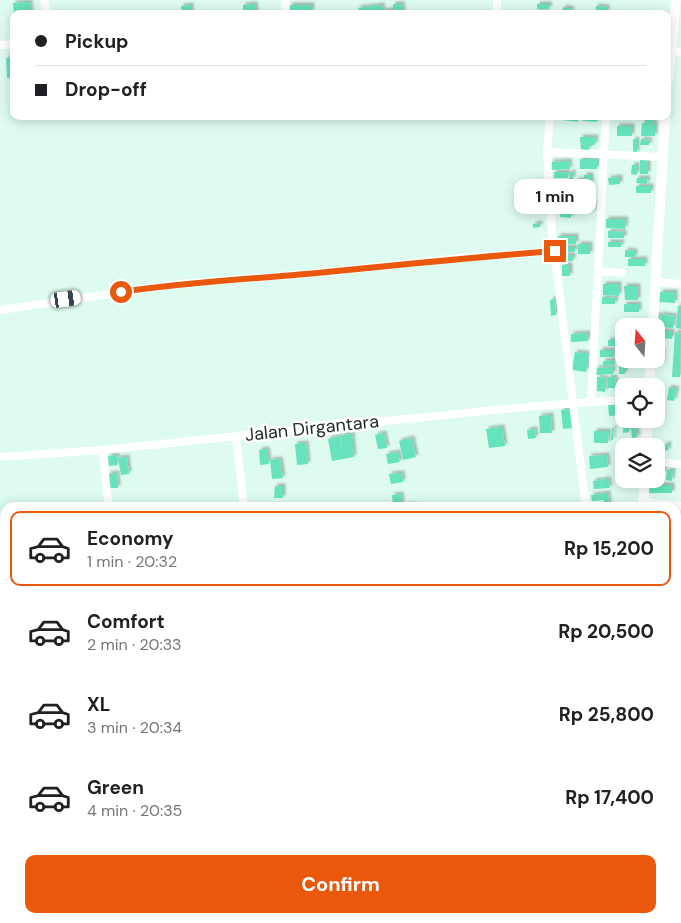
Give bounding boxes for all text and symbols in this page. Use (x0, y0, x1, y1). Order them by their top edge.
text: Pickup (65, 29, 129, 54)
text: Drop-off (65, 77, 147, 102)
callout: 1 min (514, 178, 596, 214)
text: 1 min (536, 186, 574, 207)
route end (544, 240, 566, 262)
route start (110, 281, 132, 303)
car (50, 289, 81, 309)
north arrow (615, 318, 665, 368)
map controls (615, 318, 665, 488)
button: locate (615, 378, 665, 428)
street label: Jalan Dirgantara (244, 409, 380, 447)
button: layers (615, 438, 665, 488)
icon: car (27, 526, 72, 571)
text: Economy (87, 526, 174, 551)
text: Rp 15,200 (564, 536, 654, 561)
text: 1 min · 20:32 (87, 551, 177, 572)
icon: car (27, 609, 72, 654)
text: Comfort (87, 609, 165, 634)
text: Rp 20,500 (558, 619, 654, 644)
text: 2 min · 20:33 (87, 634, 182, 655)
icon: car (27, 692, 72, 737)
text: XL (87, 692, 110, 717)
text: Rp 25,800 (559, 702, 654, 727)
text: 3 min · 20:34 (87, 717, 182, 738)
icon: car (27, 775, 72, 820)
text: Green (87, 775, 144, 800)
text: Rp 17,400 (565, 785, 654, 810)
text: 4 min · 20:35 (87, 800, 182, 821)
button: Confirm (25, 855, 656, 913)

